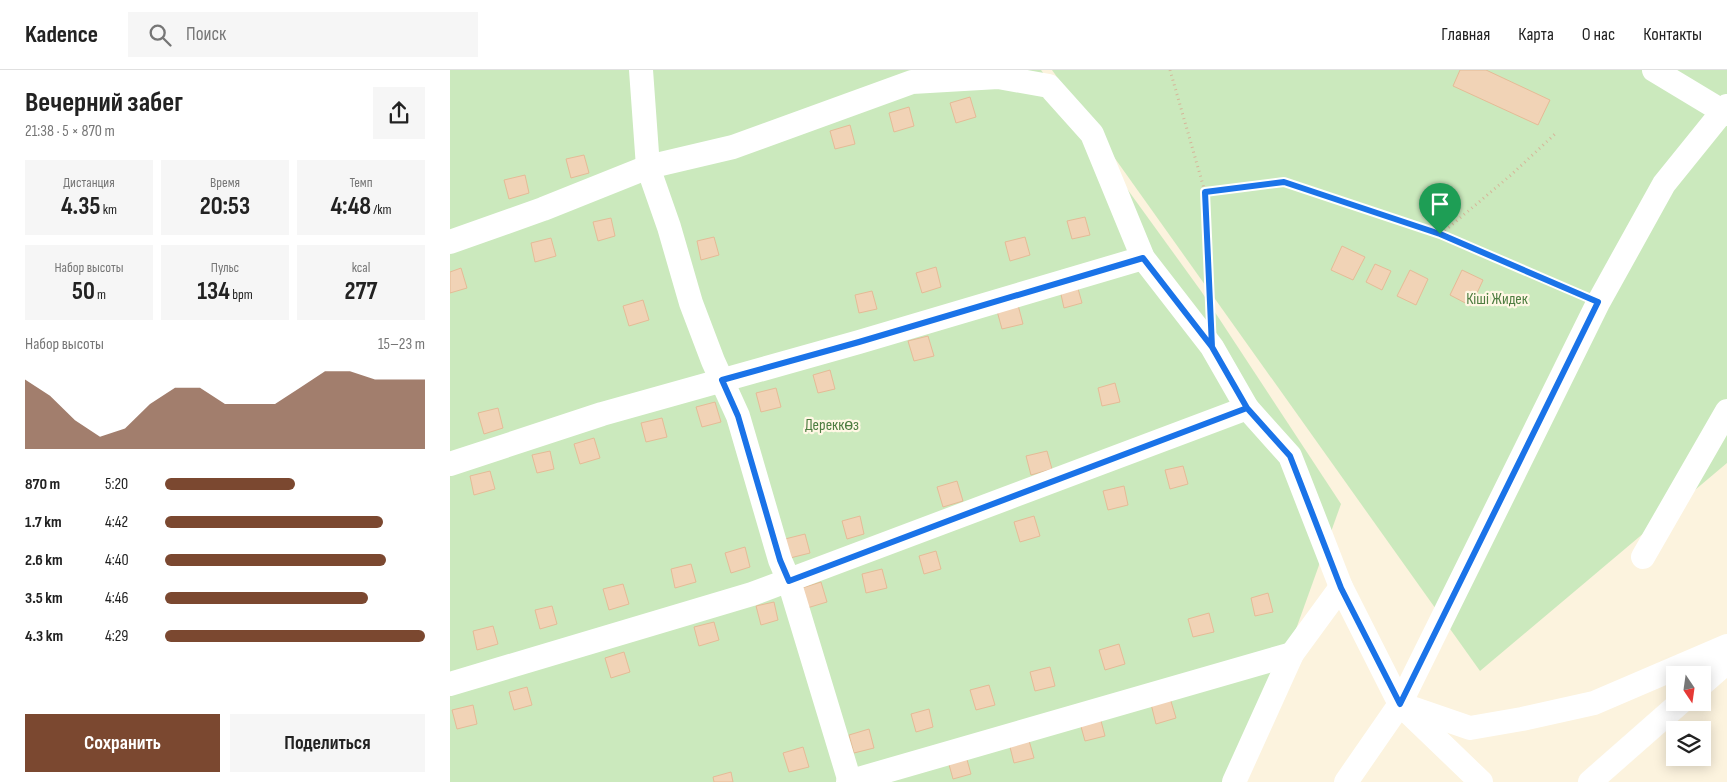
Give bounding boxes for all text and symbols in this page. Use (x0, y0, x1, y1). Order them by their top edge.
search box (128, 12, 478, 57)
text: Kadence (25, 20, 98, 49)
icon: search (146, 21, 174, 49)
text: Поиск (186, 23, 226, 46)
text: Главная (1441, 24, 1490, 45)
text: Карта (1518, 24, 1554, 45)
text: О нас (1582, 24, 1615, 45)
text: Контакты (1643, 24, 1702, 45)
text: Вечерний забег (25, 86, 183, 119)
button: share (373, 87, 425, 139)
text: 21:38 · 5 × 870 m (25, 122, 115, 141)
text: Дистанция (63, 174, 115, 191)
text: Время (210, 174, 240, 191)
text: Темп (349, 174, 373, 191)
pin (1419, 183, 1461, 234)
icon: arrive (1426, 190, 1454, 218)
text: 4.35 (61, 191, 100, 222)
text: 20:53 (200, 191, 250, 222)
text: 4:48 (330, 191, 371, 222)
text: km (100, 201, 117, 218)
text: /km (371, 201, 392, 218)
text: Набор высоты (54, 259, 124, 276)
text: Пульс (211, 259, 239, 276)
text: kcal (352, 259, 370, 276)
text: 50 (72, 276, 95, 307)
text: 134 (197, 276, 230, 307)
text: 277 (345, 276, 377, 307)
text: m (95, 286, 106, 303)
text: bpm (230, 286, 253, 303)
park label: Кіші Жидек (1466, 290, 1529, 309)
text: Набор высоты (25, 335, 104, 354)
text: 15–23 m (378, 335, 425, 354)
park label: Дереккөз (805, 416, 859, 435)
text: 870 m (25, 475, 60, 494)
text: 5:20 (105, 475, 128, 494)
text: 1.7 km (25, 513, 62, 532)
text: 4:42 (105, 513, 128, 532)
text: 2.6 km (25, 551, 63, 570)
text: 4:40 (105, 551, 129, 570)
text: 3.5 km (25, 589, 63, 608)
text: 4:46 (105, 589, 128, 608)
text: 4.3 km (25, 627, 63, 646)
text: 4:29 (105, 627, 128, 646)
north arrow (1666, 666, 1711, 711)
map controls (1666, 666, 1711, 766)
button: Сохранить (25, 714, 220, 772)
button: Поделиться (230, 714, 425, 772)
button: layers (1666, 721, 1711, 766)

